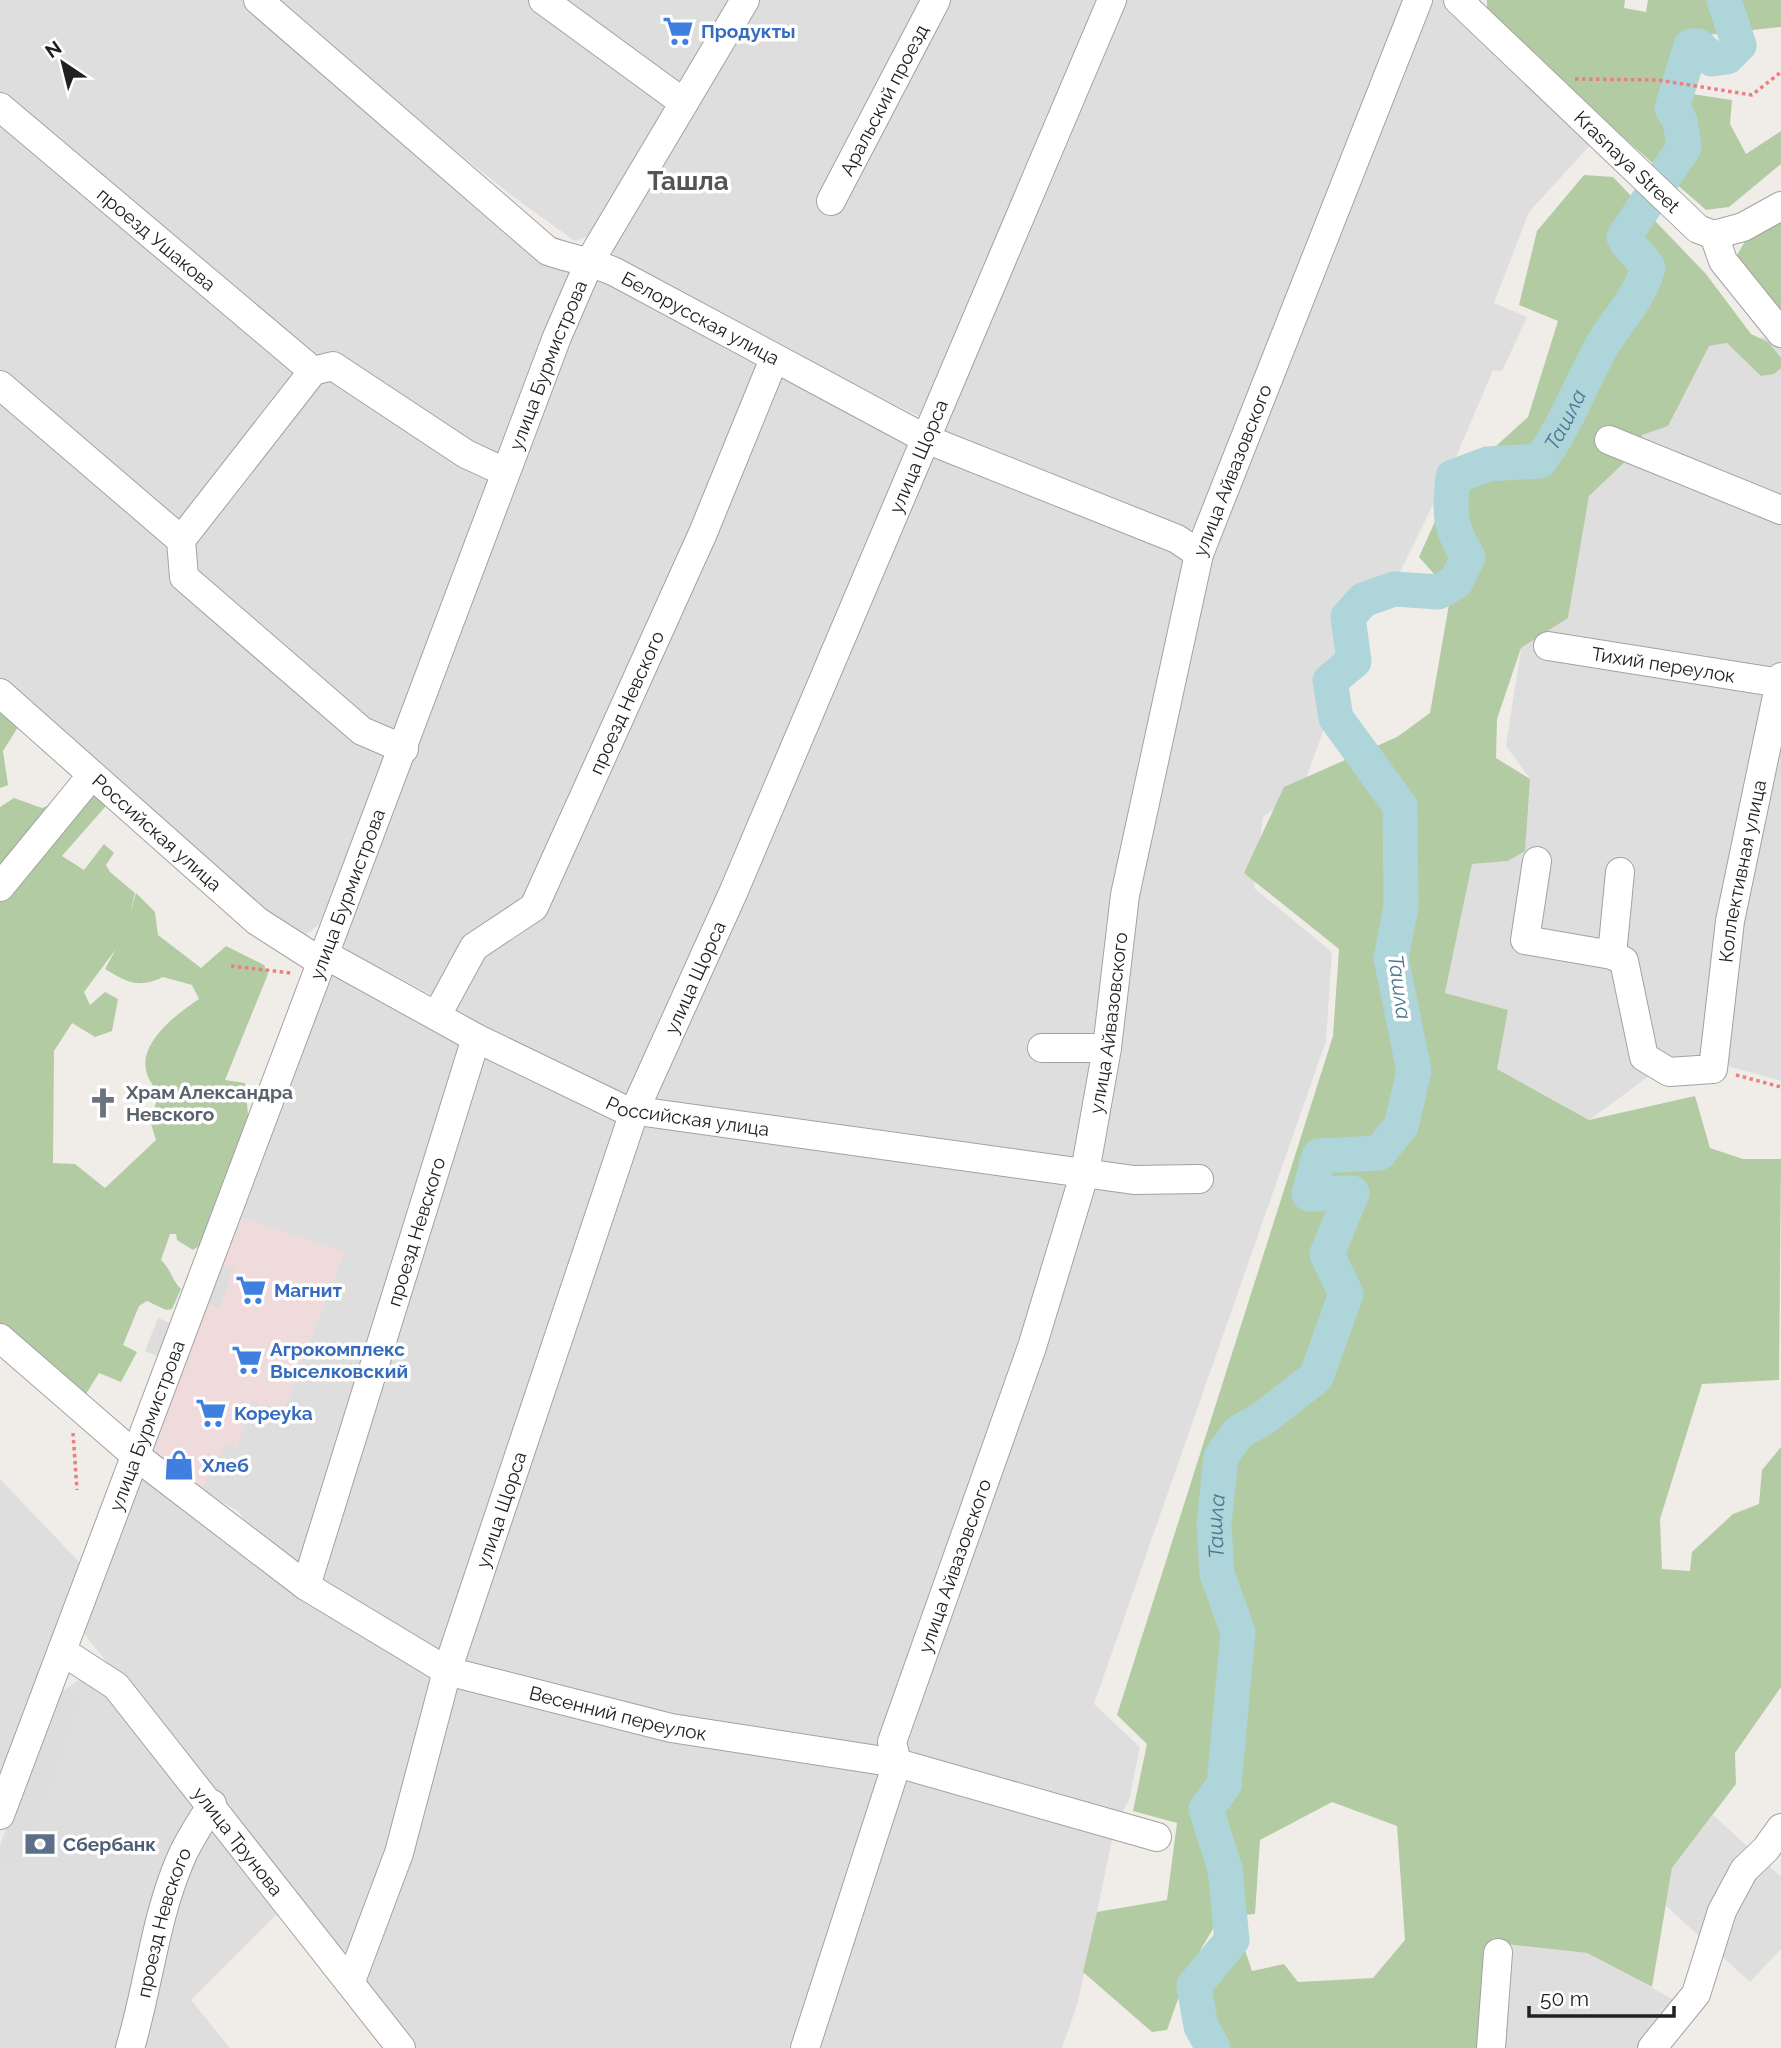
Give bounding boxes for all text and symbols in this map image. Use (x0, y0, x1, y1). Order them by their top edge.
supermarket icon: Продукты (661, 14, 695, 48)
place label: Продукты (701, 20, 796, 42)
street label: Аральский проезд (835, 21, 932, 179)
north arrow (28, 28, 98, 98)
text: N (41, 36, 65, 62)
street label: Krasnaya Street (1570, 106, 1685, 217)
district label: Ташла (647, 166, 729, 196)
street label: проезд Ушакова (93, 183, 220, 295)
street label: Белорусская улица (618, 267, 783, 369)
street label: улица Бурмистрова (504, 277, 591, 453)
street label: улица Айвазовского (1188, 381, 1276, 559)
water label: Ташла (1538, 385, 1591, 454)
street label: улица Щорса (884, 396, 952, 517)
street label: проезд Невского (585, 627, 668, 778)
street label: Тихий переулок (1590, 642, 1737, 687)
street label: Российская улица (88, 769, 226, 895)
street label: Коллективная улица (1714, 778, 1770, 964)
street label: улица Бурмистрова (305, 806, 389, 983)
street label: улица Щорса (660, 918, 730, 1037)
street label: улица Айвазовского (1085, 931, 1132, 1115)
water label: Ташла (1383, 953, 1417, 1021)
place label: Храм Александра Невского (125, 1081, 293, 1125)
church icon: Храм Александра Невского (86, 1086, 120, 1120)
street label: Российская улица (602, 1091, 771, 1140)
street label: проезд Невского (382, 1154, 449, 1309)
supermarket icon: Магнит (234, 1273, 268, 1307)
place label: Магнит (274, 1279, 342, 1301)
street label: улица Бурмистрова (105, 1337, 189, 1514)
place label: Агрокомплекс Выселковский (270, 1338, 408, 1382)
supermarket icon: Агрокомплекс Выселковский (230, 1343, 264, 1377)
supermarket icon: Kopeyka (194, 1396, 228, 1430)
place label: Kopeyka (234, 1402, 313, 1424)
shop icon: Хлеб (162, 1448, 196, 1482)
street label: улица Щорса (471, 1449, 531, 1571)
place label: Хлеб (201, 1454, 249, 1476)
street label: улица Айвазовского (913, 1476, 995, 1656)
water label: Ташла (1201, 1492, 1230, 1559)
street label: Весенний переулок (527, 1681, 708, 1744)
street label: улица Трунова (189, 1782, 288, 1900)
bank icon: Сбербанк (23, 1827, 57, 1861)
place label: Сбербанк (63, 1833, 156, 1855)
street label: проезд Невского (132, 1844, 195, 1999)
scale bar (1529, 1974, 1674, 2018)
text: 50 m (1540, 1986, 1589, 2011)

